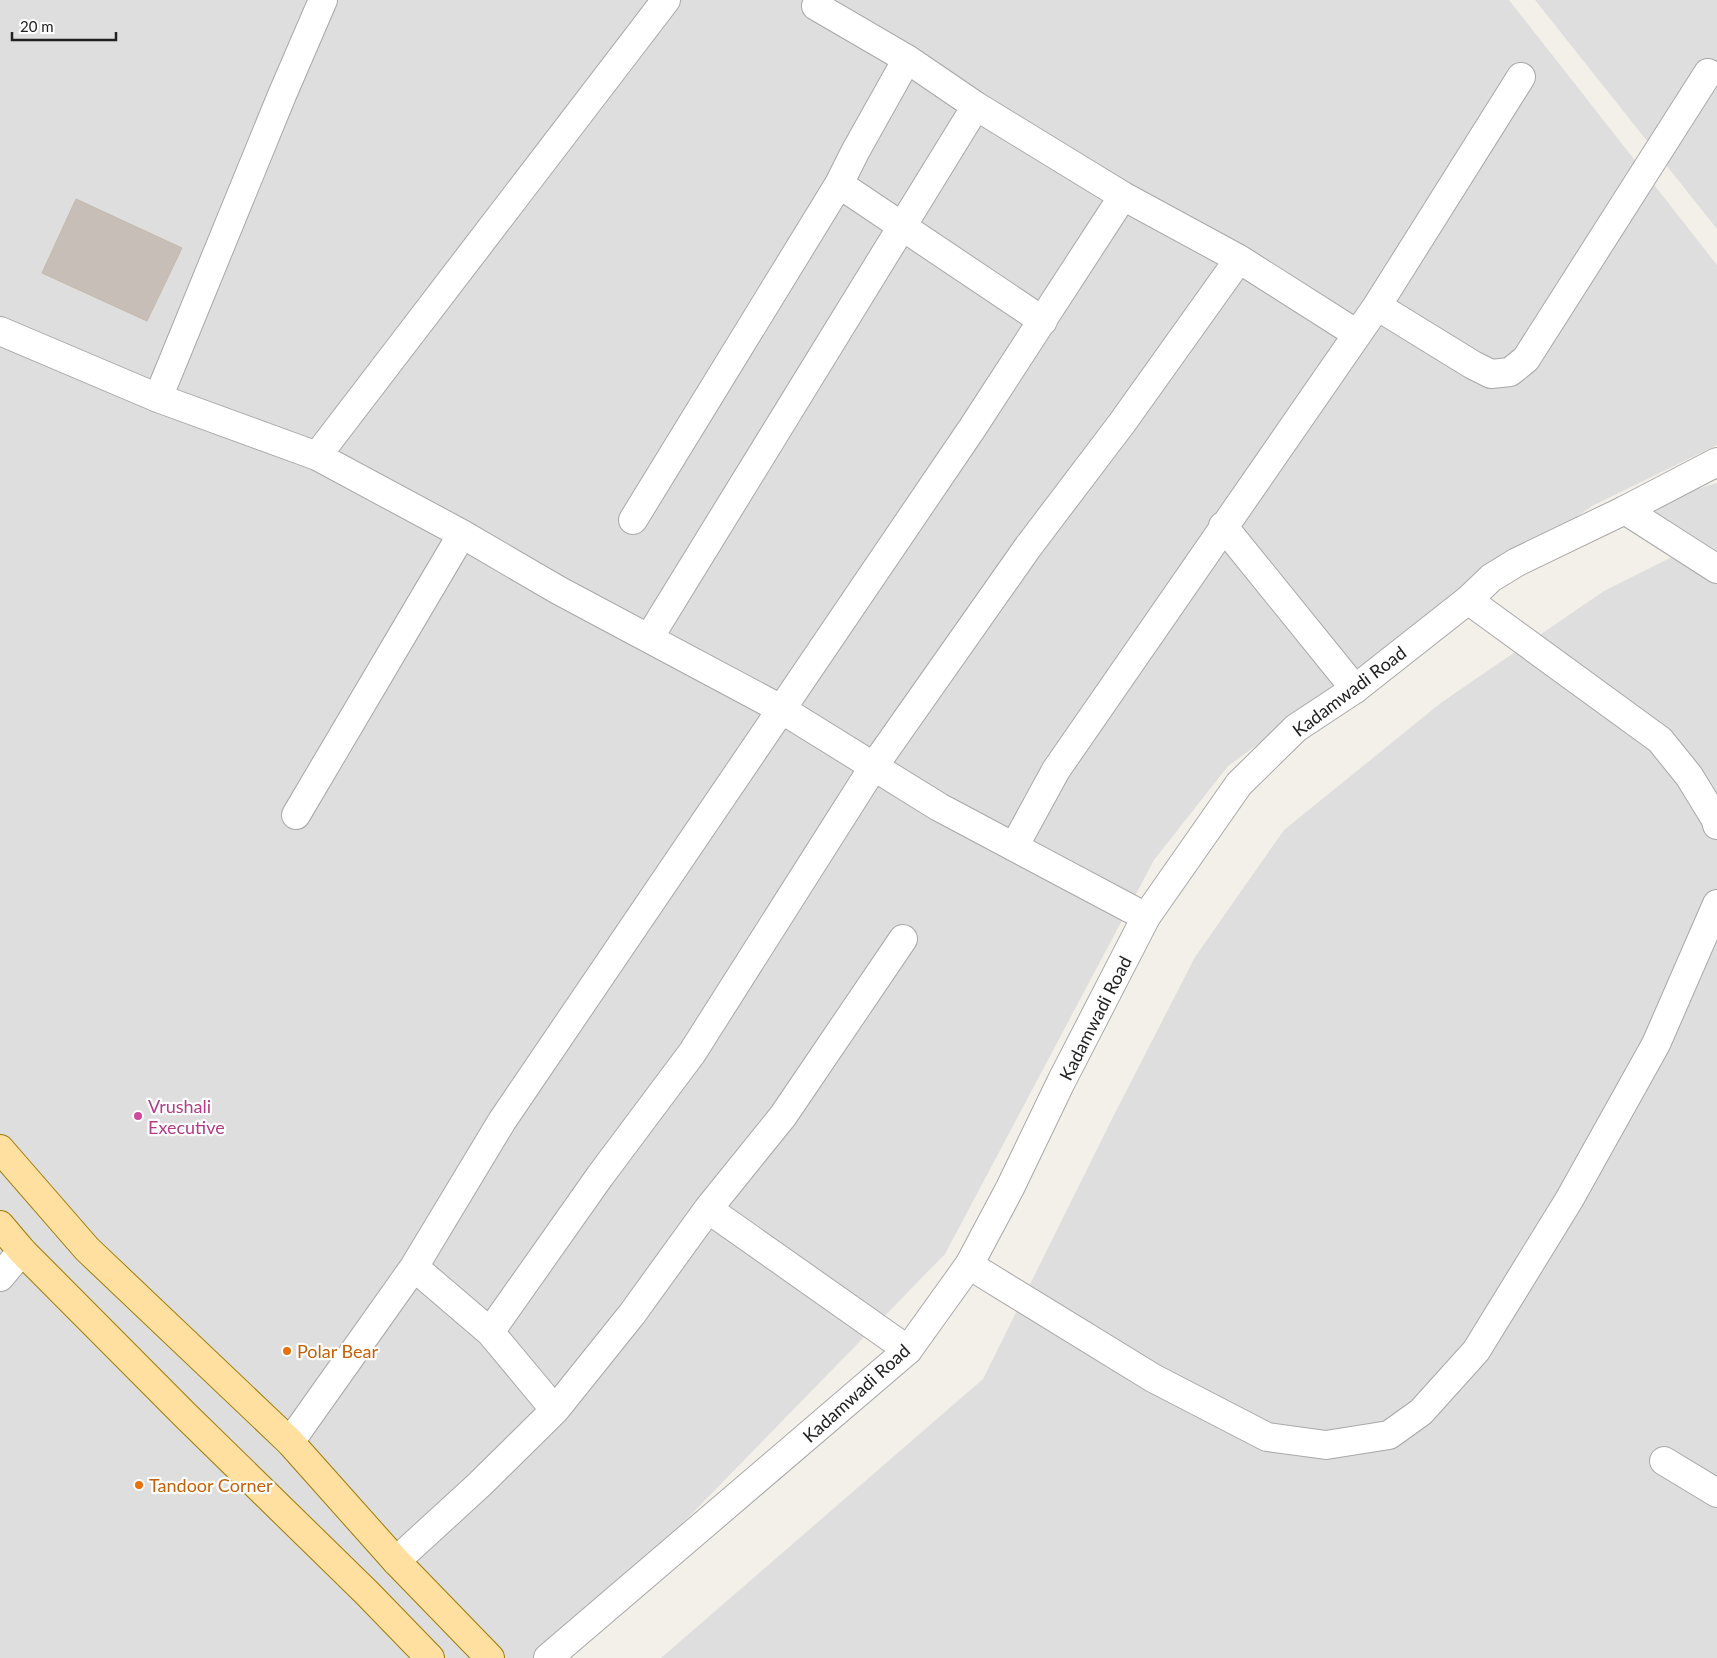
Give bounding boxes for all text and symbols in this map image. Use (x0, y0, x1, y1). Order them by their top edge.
scale bar (12, 10, 116, 42)
text: 20 m (20, 17, 54, 35)
street label: Kadamwadi Road (1288, 641, 1410, 741)
street label: Kadamwadi Road (1054, 952, 1136, 1084)
place label: Vrushali Executive (148, 1095, 225, 1138)
marker: Vrushali Executive (132, 1110, 144, 1122)
street label: Kadamwadi Road (798, 1339, 914, 1447)
place label: Polar Bear (297, 1340, 378, 1362)
marker: Polar Bear (281, 1345, 293, 1357)
place label: Tandoor Corner (149, 1474, 273, 1496)
marker: Tandoor Corner (133, 1479, 145, 1491)

